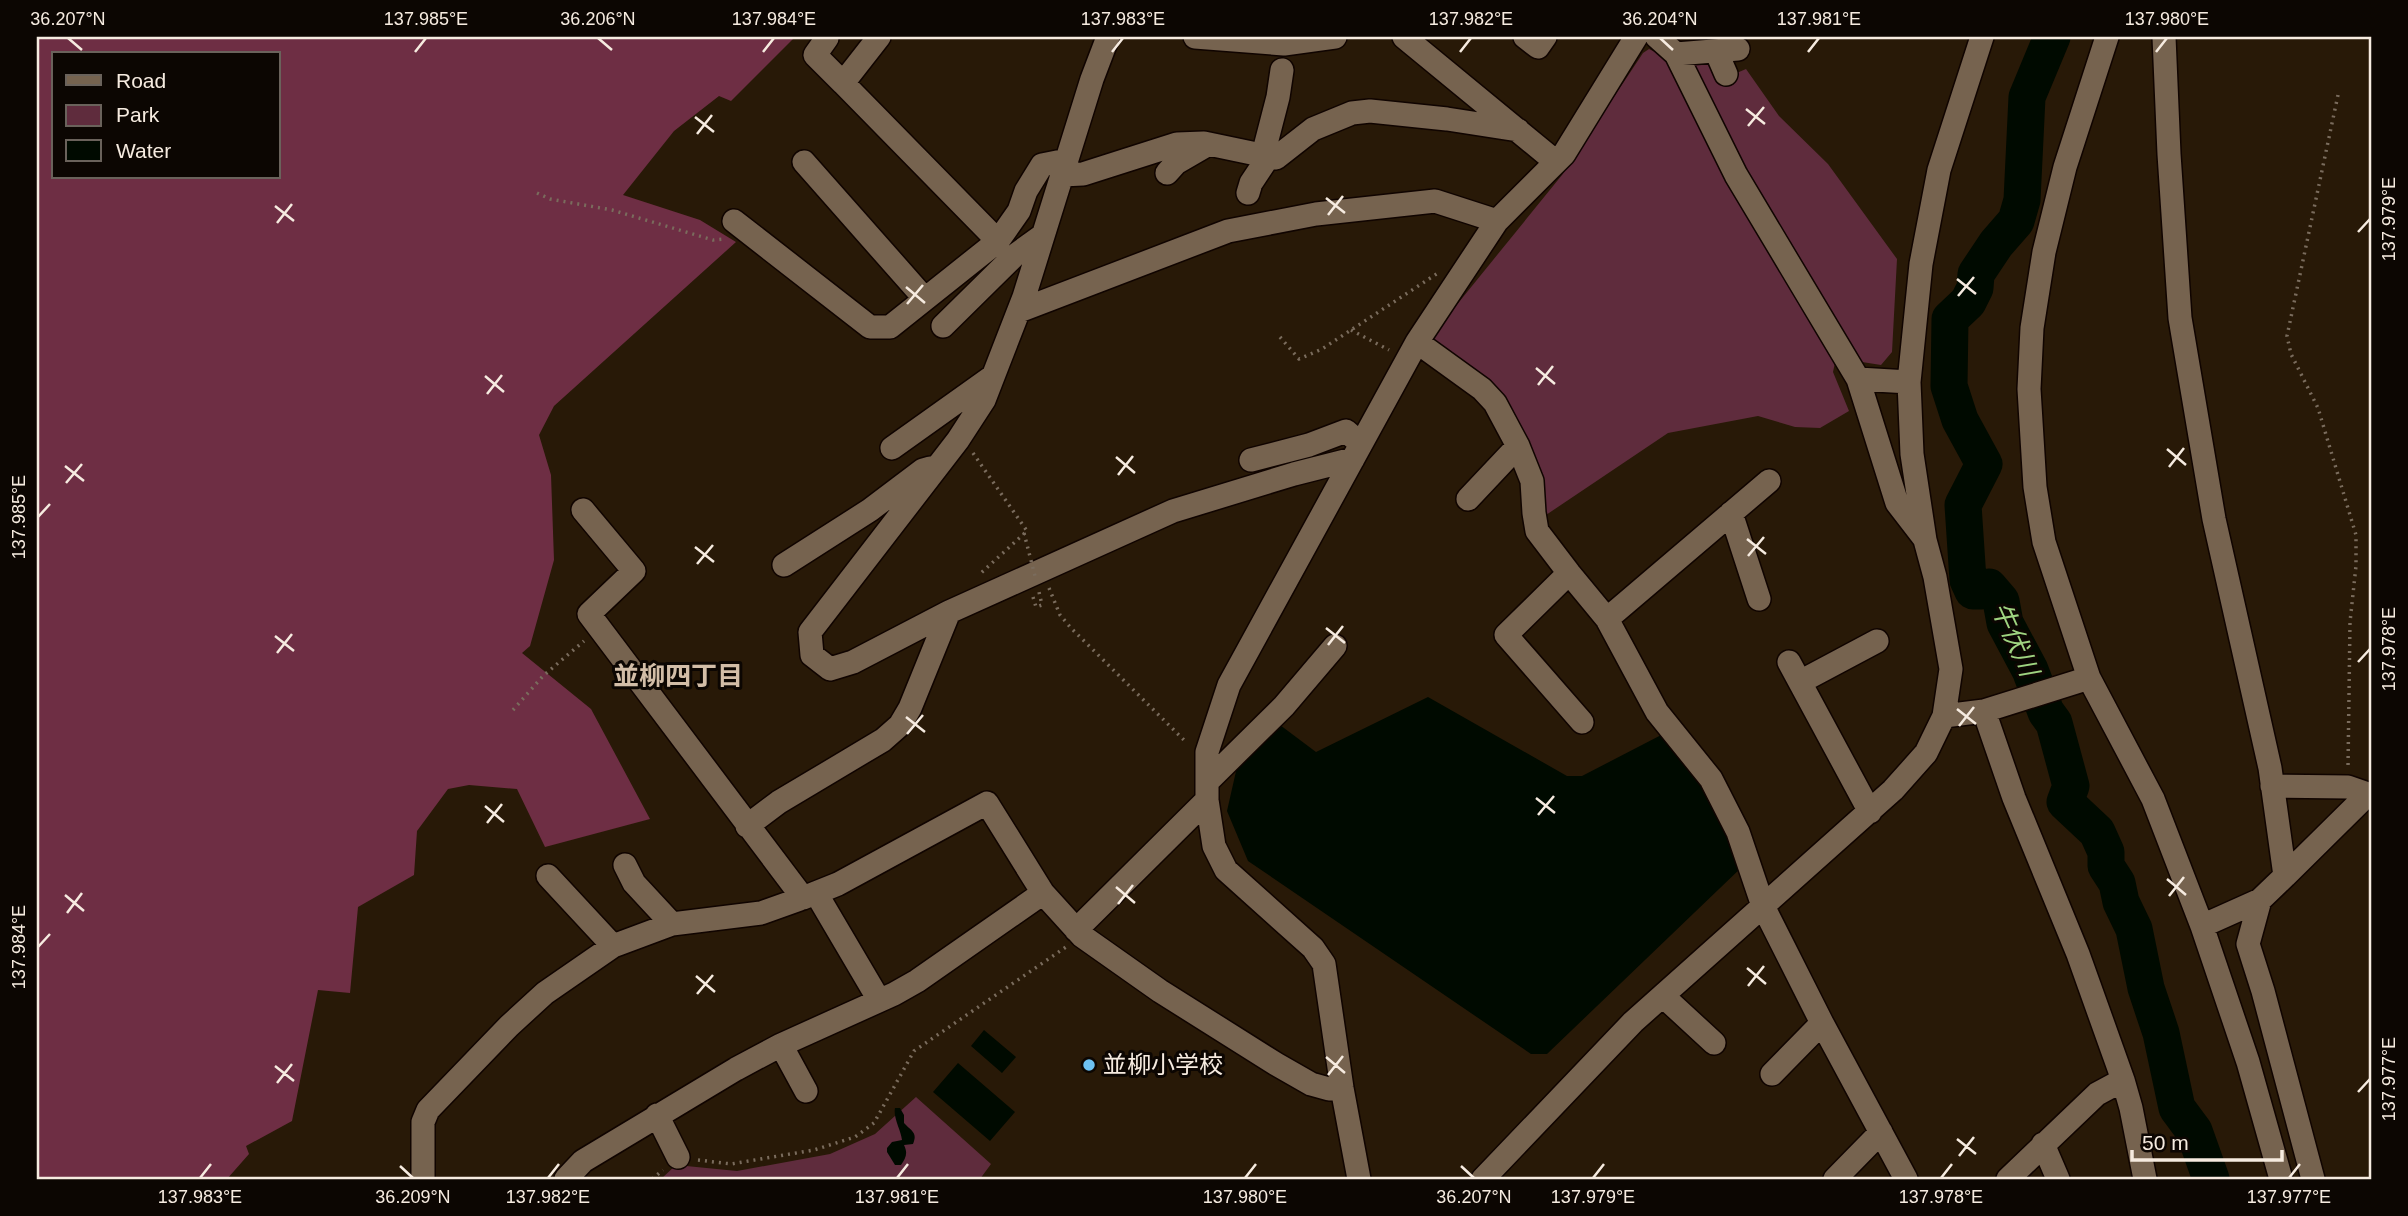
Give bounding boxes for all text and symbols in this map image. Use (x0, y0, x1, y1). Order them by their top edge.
text: 36.207°N (30, 9, 106, 29)
text: 137.985°E (384, 9, 468, 29)
text: 36.206°N (560, 9, 636, 29)
text: 137.984°E (732, 9, 816, 29)
text: 137.983°E (1081, 9, 1165, 29)
text: 137.982°E (1429, 9, 1513, 29)
text: 36.204°N (1622, 9, 1698, 29)
text: 137.981°E (1777, 9, 1861, 29)
text: 137.980°E (2125, 9, 2209, 29)
legend (52, 52, 280, 178)
text: Road (116, 69, 166, 92)
text: Park (116, 103, 160, 126)
text: Water (116, 139, 171, 162)
text: 137.979°E (2379, 177, 2399, 261)
text: 137.985°E (9, 475, 29, 559)
water label: 牛伏川 (1985, 597, 2046, 683)
text: 137.978°E (2379, 607, 2399, 691)
district label: 並柳四丁目 (613, 661, 743, 691)
text: 137.984°E (9, 905, 29, 989)
text: 137.977°E (2379, 1037, 2399, 1121)
place label: 並柳小学校 (1103, 1051, 1223, 1078)
marker: 並柳小学校 (1081, 1057, 1097, 1073)
scale bar (2132, 1118, 2282, 1162)
text: 50 m (2142, 1131, 2189, 1154)
text: 137.983°E (158, 1187, 242, 1207)
text: 36.209°N (375, 1187, 451, 1207)
text: 137.982°E (506, 1187, 590, 1207)
text: 137.981°E (855, 1187, 939, 1207)
text: 137.980°E (1203, 1187, 1287, 1207)
text: 36.207°N (1436, 1187, 1512, 1207)
text: 137.979°E (1551, 1187, 1635, 1207)
text: 137.978°E (1899, 1187, 1983, 1207)
text: 137.977°E (2247, 1187, 2331, 1207)

